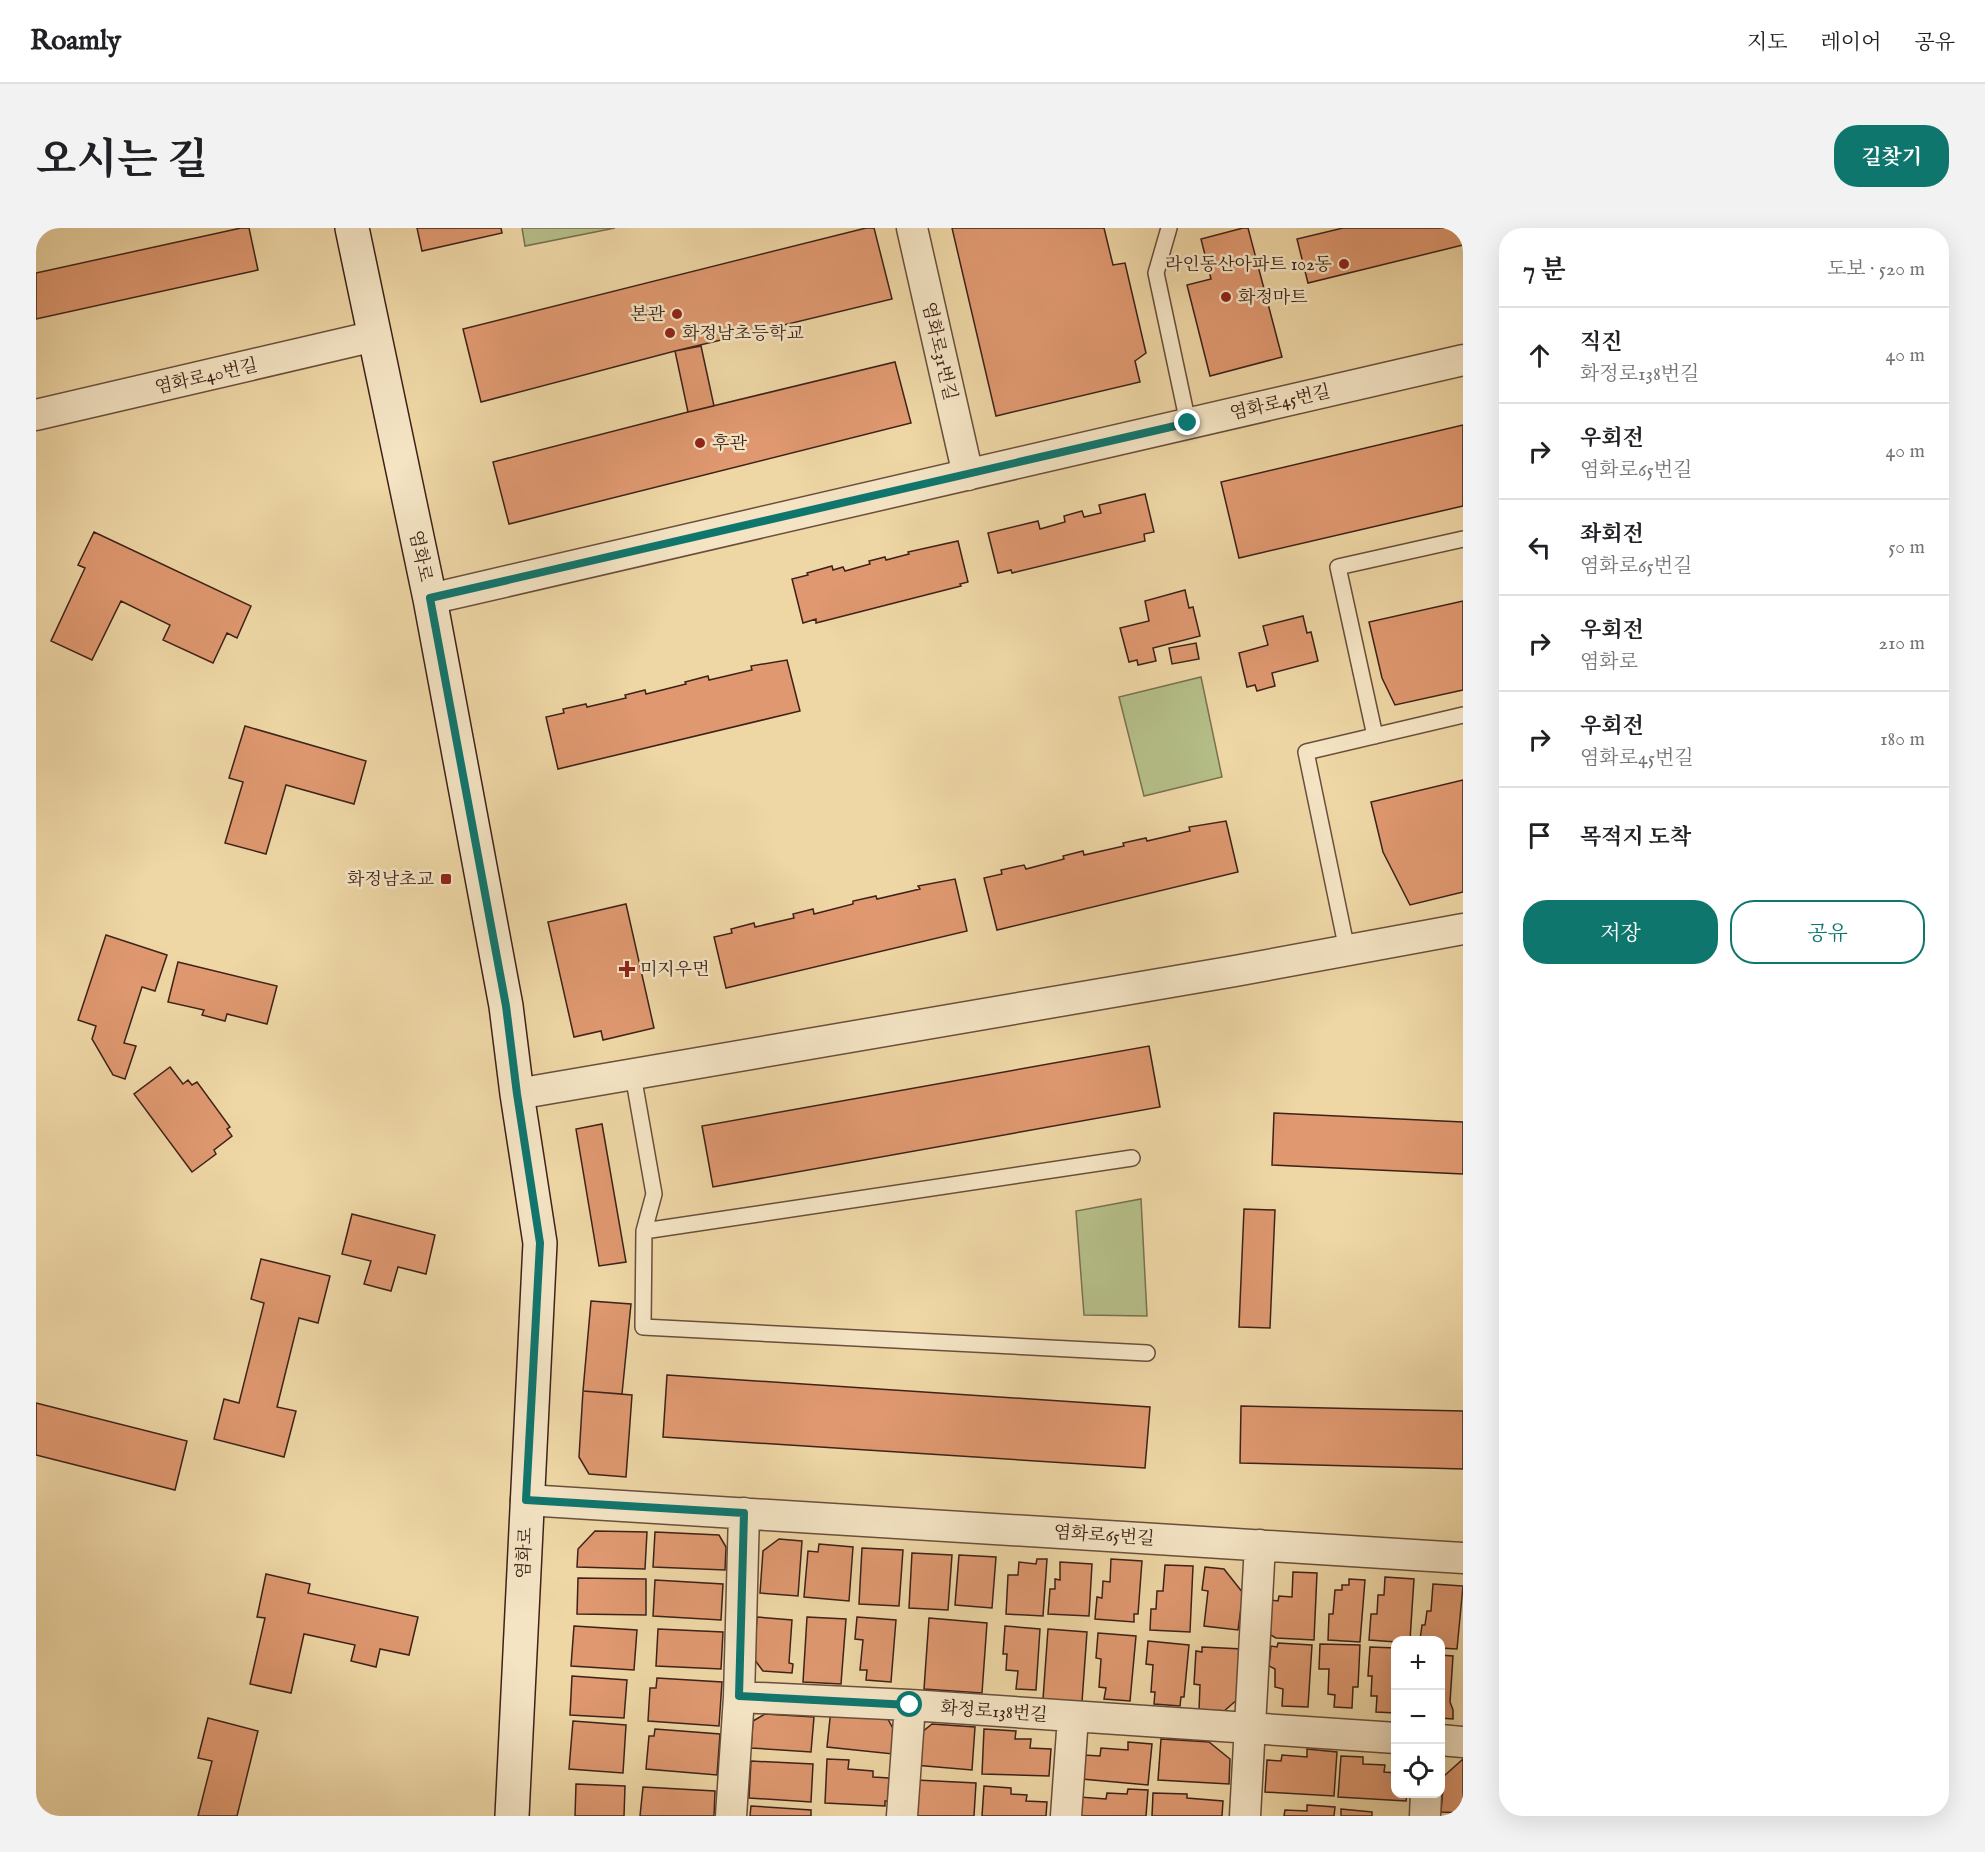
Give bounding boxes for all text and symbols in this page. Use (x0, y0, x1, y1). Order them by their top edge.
text: Roamly (30, 24, 121, 59)
text: 지도 (1747, 30, 1788, 57)
text: 레이어 (1821, 30, 1881, 57)
text: 공유 (1914, 30, 1955, 57)
button: 길찾기 (1834, 125, 1949, 187)
text: 오시는 길 (36, 135, 207, 188)
place label: 라인동산아파트 102동 (1165, 254, 1332, 277)
text: 7 분 (1523, 254, 1566, 287)
marker: 라인동산아파트 102동 (1337, 257, 1351, 271)
text: 도보 · 520 m (1827, 257, 1925, 282)
place label: 화정마트 (1238, 287, 1308, 310)
marker: 화정마트 (1219, 290, 1233, 304)
street label: 염화로31번길 (916, 300, 961, 403)
place label: 본관 (630, 304, 666, 327)
marker: 본관 (670, 307, 684, 321)
place label: 화정남초등학교 (682, 323, 804, 346)
marker: 화정남초등학교 (663, 326, 677, 340)
text: 직진 (1580, 329, 1623, 357)
icon: ahead (1523, 339, 1556, 372)
text: 40 m (1886, 343, 1925, 368)
street label: 염화로40번길 (153, 354, 260, 400)
text: 화정로138번길 (1580, 362, 1699, 387)
street label: 염화로45번길 (1228, 381, 1333, 426)
route end (1174, 409, 1200, 435)
text: 우회전 (1580, 425, 1644, 453)
place label: 후관 (712, 433, 747, 456)
icon: right (1523, 435, 1556, 468)
marker: 후관 (693, 436, 707, 450)
text: 40 m (1886, 439, 1925, 464)
text: 염화로65번길 (1580, 458, 1692, 483)
text: 좌회전 (1580, 521, 1644, 549)
street label: 염화로 (403, 528, 436, 584)
icon: left (1523, 531, 1556, 564)
text: 50 m (1888, 535, 1925, 560)
text: 염화로65번길 (1580, 554, 1692, 579)
text: 우회전 (1580, 617, 1644, 645)
icon: right (1523, 627, 1556, 660)
text: 210 m (1879, 631, 1925, 656)
text: 염화로 (1580, 650, 1638, 675)
text: 우회전 (1580, 713, 1644, 741)
icon: right (1523, 723, 1556, 756)
text: 180 m (1880, 727, 1925, 752)
text: 염화로45번길 (1580, 746, 1694, 771)
icon: arrive (1523, 819, 1556, 852)
text: 목적지 도착 (1580, 824, 1691, 852)
place label: 화정남초교 (347, 869, 435, 892)
marker: 화정남초교 (439, 872, 453, 886)
button: 저장 (1523, 900, 1718, 964)
button: 공유 (1730, 900, 1925, 964)
place label: 미지우먼 (640, 959, 710, 982)
marker: 미지우먼 (618, 960, 636, 978)
street label: 염화로65번길 (1053, 1521, 1155, 1551)
street label: 염화로 (513, 1526, 538, 1580)
map controls (1391, 1636, 1445, 1798)
button: + (1391, 1636, 1445, 1690)
button: − (1391, 1690, 1445, 1744)
route start (896, 1691, 922, 1717)
street label: 화정로138번길 (940, 1697, 1048, 1728)
button: locate (1391, 1744, 1445, 1798)

